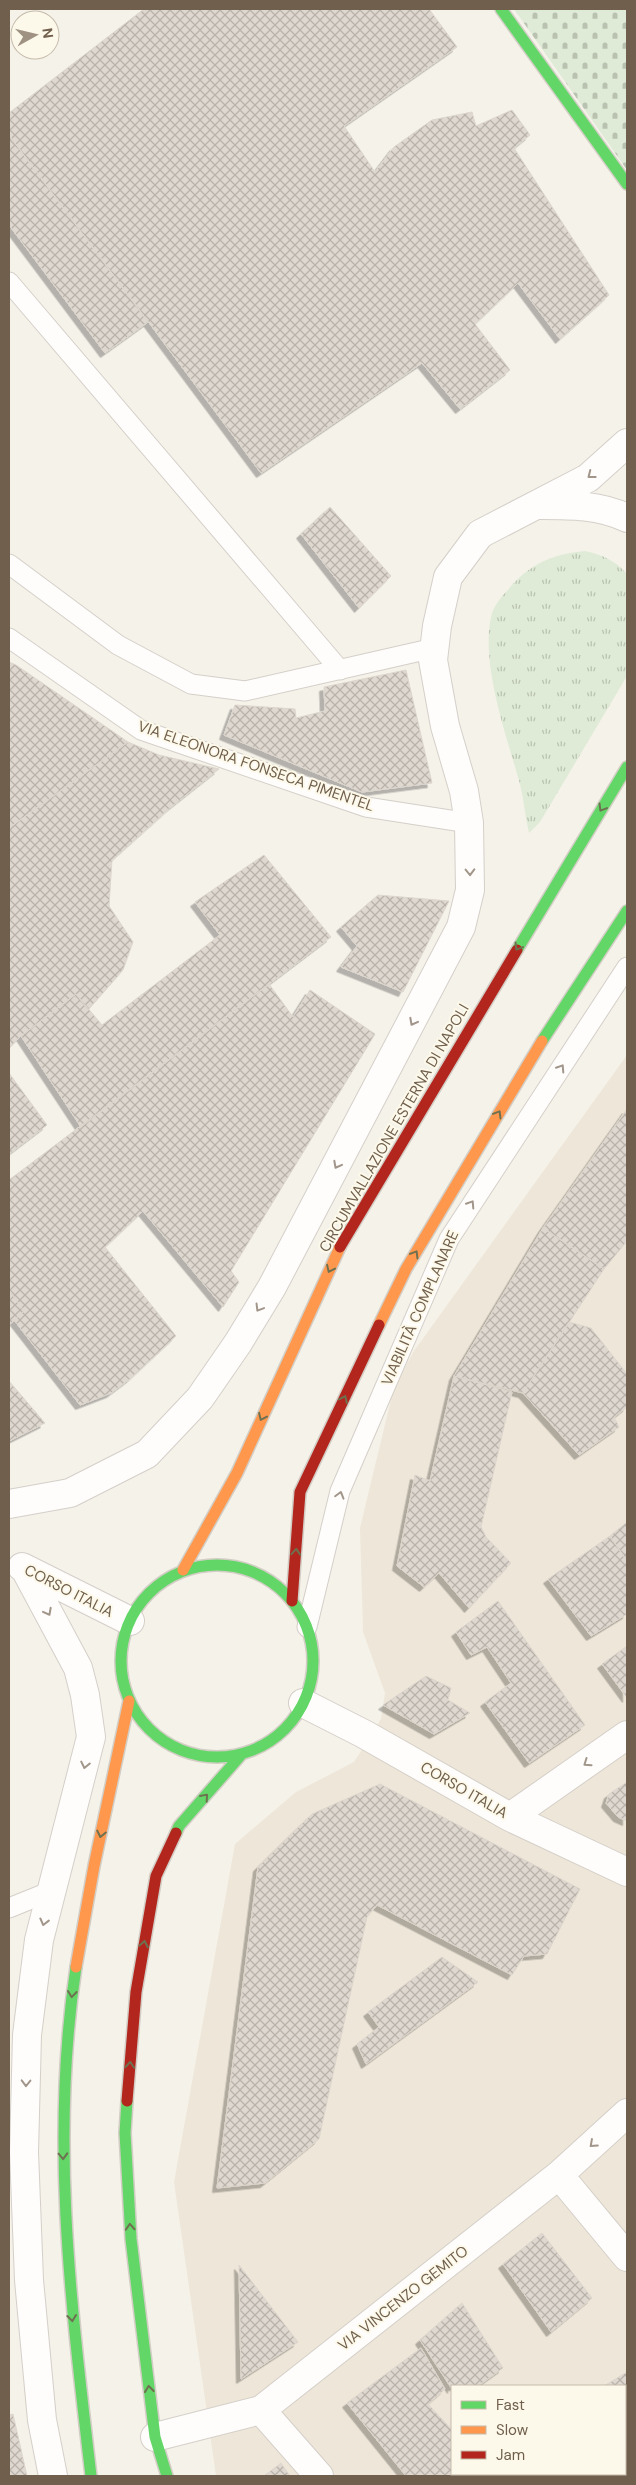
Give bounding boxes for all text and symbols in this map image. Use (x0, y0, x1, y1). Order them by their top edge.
north arrow (10, 10, 60, 60)
text: N (38, 27, 57, 40)
one-way arrow (588, 470, 597, 478)
street label: VIA ELEONORA FONSECA PIMENTEL (135, 716, 377, 816)
one-way arrow (598, 803, 608, 812)
one-way arrow (465, 868, 475, 876)
one-way arrow (515, 942, 525, 951)
street label: CIRCUMVALLAZIONE ESTERNA DI NAPOLI (314, 1000, 474, 1256)
one-way arrow (409, 1017, 419, 1026)
one-way arrow (554, 1064, 564, 1073)
one-way arrow (491, 1110, 501, 1119)
one-way arrow (333, 1160, 343, 1169)
one-way arrow (465, 1200, 475, 1209)
street label: VIABILITÀ COMPLANARE (377, 1227, 463, 1389)
one-way arrow (409, 1250, 419, 1259)
one-way arrow (326, 1264, 336, 1273)
one-way arrow (256, 1303, 266, 1312)
one-way arrow (338, 1396, 348, 1405)
one-way arrow (259, 1411, 269, 1420)
one-way arrow (334, 1491, 344, 1499)
one-way arrow (290, 1548, 301, 1556)
street label: CORSO ITALIA (21, 1560, 117, 1622)
one-way arrow (42, 1607, 52, 1616)
street label: CORSO ITALIA (417, 1757, 511, 1823)
one-way arrow (583, 1757, 593, 1766)
one-way arrow (80, 1761, 91, 1769)
one-way arrow (199, 1794, 207, 1803)
one-way arrow (96, 1830, 107, 1839)
one-way arrow (39, 1918, 50, 1927)
one-way arrow (138, 1939, 148, 1948)
one-way arrow (67, 1991, 78, 1999)
one-way arrow (124, 2061, 135, 2069)
one-way arrow (20, 2079, 31, 2087)
one-way arrow (590, 2138, 599, 2147)
one-way arrow (57, 2153, 68, 2161)
one-way arrow (125, 2223, 135, 2231)
street label: VIA VINCENZO GEMITO (334, 2241, 472, 2355)
one-way arrow (67, 2314, 77, 2323)
one-way arrow (144, 2384, 155, 2392)
legend (451, 2385, 626, 2475)
text: Fast (496, 2395, 525, 2415)
text: Slow (496, 2420, 529, 2440)
text: Jam (496, 2445, 525, 2465)

